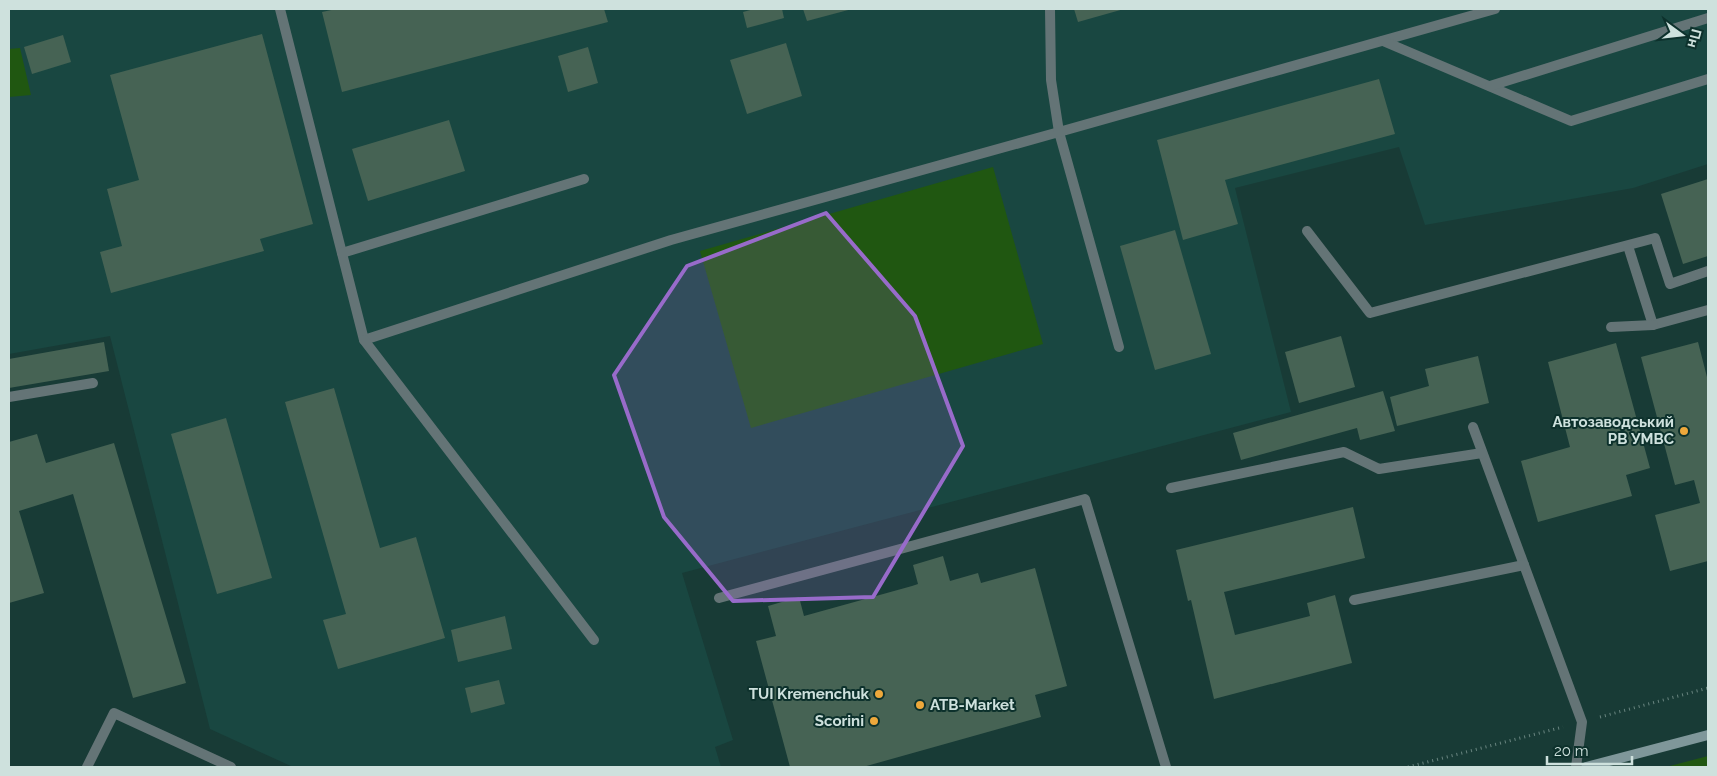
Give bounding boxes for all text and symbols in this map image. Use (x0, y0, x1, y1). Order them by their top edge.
north arrow (1657, 10, 1707, 60)
text: Пн (1684, 27, 1705, 49)
place label: Автозаводський РВ УМВС (1552, 413, 1674, 448)
marker: Автозаводський РВ УМВС (1678, 425, 1690, 437)
place label: TUI Kremenchuk (749, 685, 870, 703)
marker: TUI Kremenchuk (873, 688, 885, 700)
place label: ATB-Market (930, 696, 1015, 714)
marker: ATB-Market (914, 699, 926, 711)
place label: Scorini (815, 712, 864, 730)
marker: Scorini (868, 715, 880, 727)
scale bar (1547, 734, 1632, 766)
text: 20 m (1554, 742, 1589, 760)

